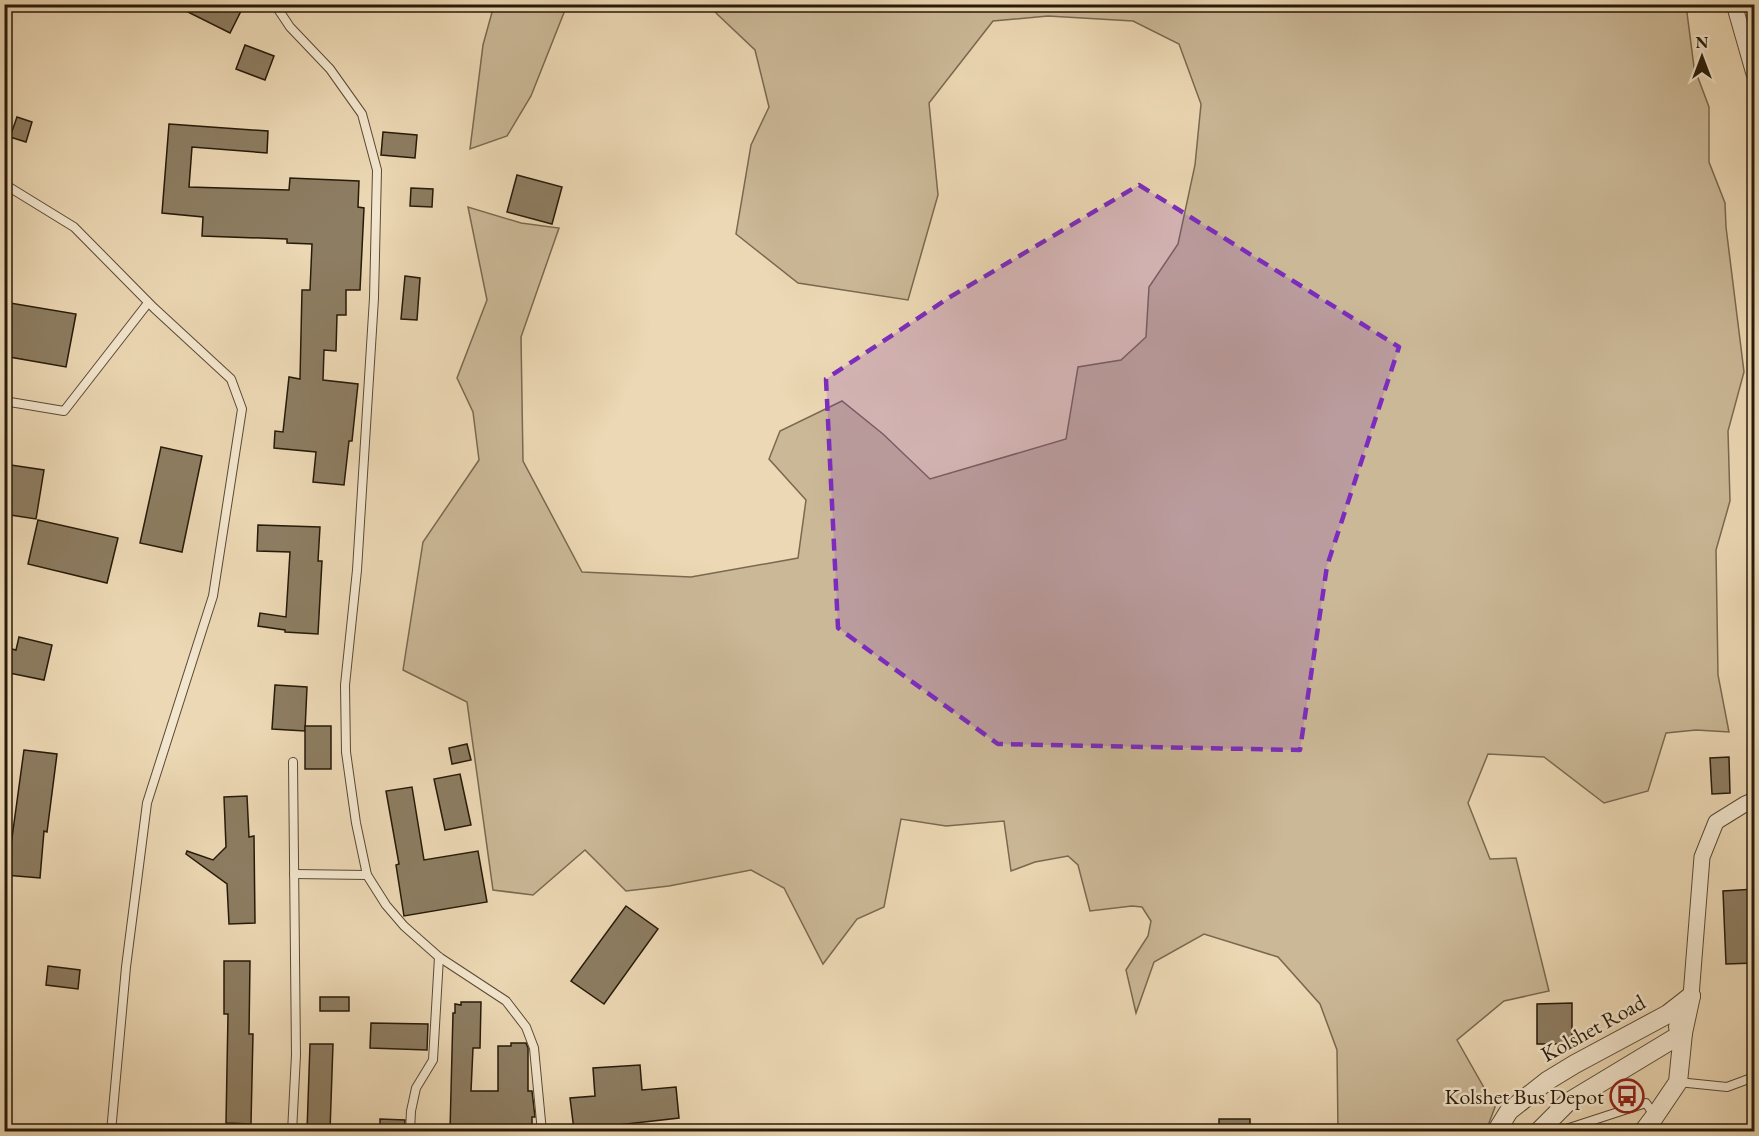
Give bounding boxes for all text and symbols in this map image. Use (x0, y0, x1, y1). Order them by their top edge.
north arrow (1672, 27, 1732, 87)
text: N (1696, 32, 1709, 53)
street label: Kolshet Road (1536, 987, 1651, 1069)
bus stop icon: Kolshet Bus Depot (1609, 1078, 1645, 1114)
place label: Kolshet Bus Depot (1444, 1082, 1604, 1111)

